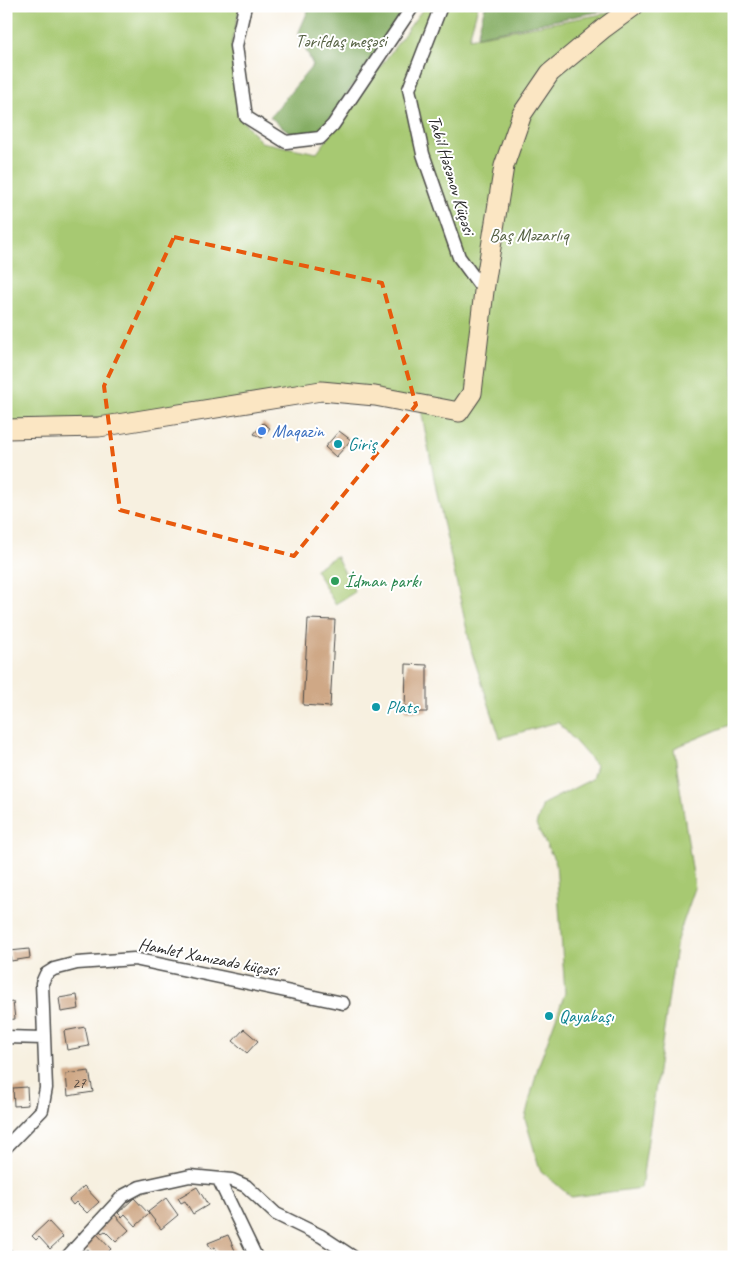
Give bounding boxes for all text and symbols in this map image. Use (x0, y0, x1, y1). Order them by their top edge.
park label: Tərifdaş meşəsi (295, 30, 389, 52)
street label: Tabil Həsənov Küçəsi (423, 113, 481, 240)
park label: Baş Məzarlıq (489, 224, 570, 246)
place label: Maqazin (272, 420, 325, 442)
marker: Maqazin (256, 425, 268, 437)
place label: Giriş (348, 433, 378, 455)
marker: Giriş (332, 438, 344, 450)
place label: İdman parkı (345, 570, 422, 592)
marker: İdman parkı (329, 575, 341, 587)
place label: Plats (386, 696, 419, 718)
marker: Plats (370, 701, 382, 713)
street label: Hamlet Xanızadə küçəsi (137, 933, 282, 982)
place label: Qayabaşı (559, 1005, 614, 1027)
marker: Qayabaşı (543, 1010, 555, 1022)
house number: 27 (72, 1074, 87, 1093)

